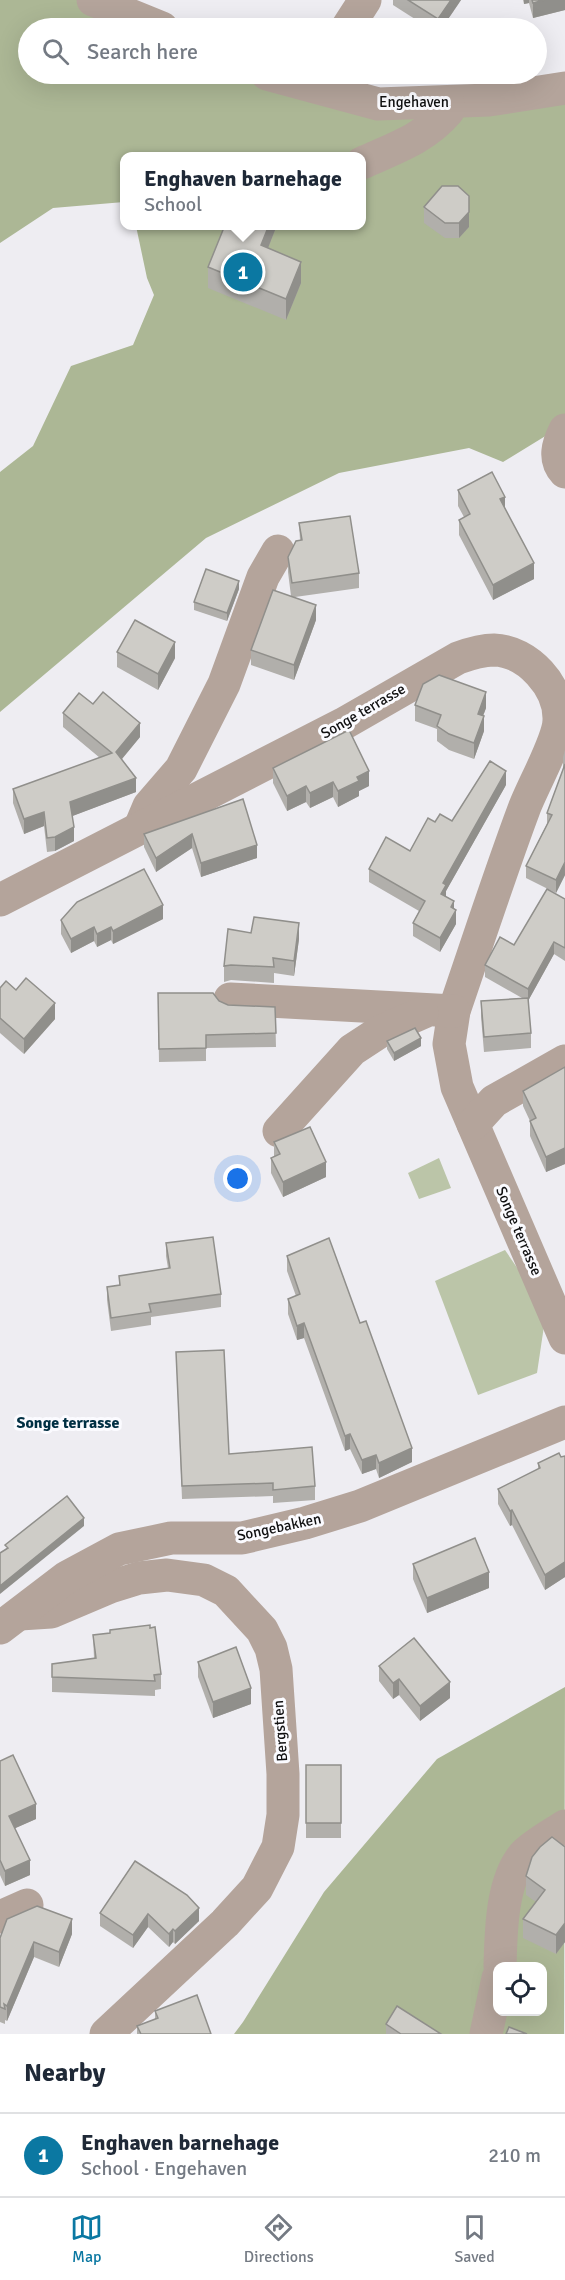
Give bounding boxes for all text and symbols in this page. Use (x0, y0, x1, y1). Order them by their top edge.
search box (18, 18, 547, 84)
icon: search (39, 35, 72, 68)
text: Search here (87, 38, 198, 65)
street label: Engehaven (379, 93, 449, 111)
popup (120, 152, 366, 230)
text: Enghaven barnehage (144, 165, 342, 192)
text: School (144, 192, 202, 217)
pin: 1 (224, 250, 262, 294)
street label: Songe terrasse (317, 679, 409, 743)
your location (223, 1164, 252, 1193)
street label: Songe terrasse (492, 1184, 546, 1278)
district label: Songe terrasse (17, 1413, 119, 1433)
street label: Songebakken (235, 1509, 323, 1545)
street label: Bergstien (269, 1700, 291, 1762)
map controls (493, 1962, 547, 2016)
button: locate (493, 1962, 547, 2016)
text: Nearby (24, 2057, 105, 2089)
text: Enghaven barnehage (81, 2129, 279, 2156)
text: 1 (38, 2143, 49, 2168)
text: 210 m (488, 2143, 541, 2168)
text: School · Engehaven (81, 2156, 247, 2181)
tab: Map (70, 2211, 103, 2267)
tab: Directions (244, 2211, 314, 2267)
tab: Saved (454, 2211, 495, 2267)

